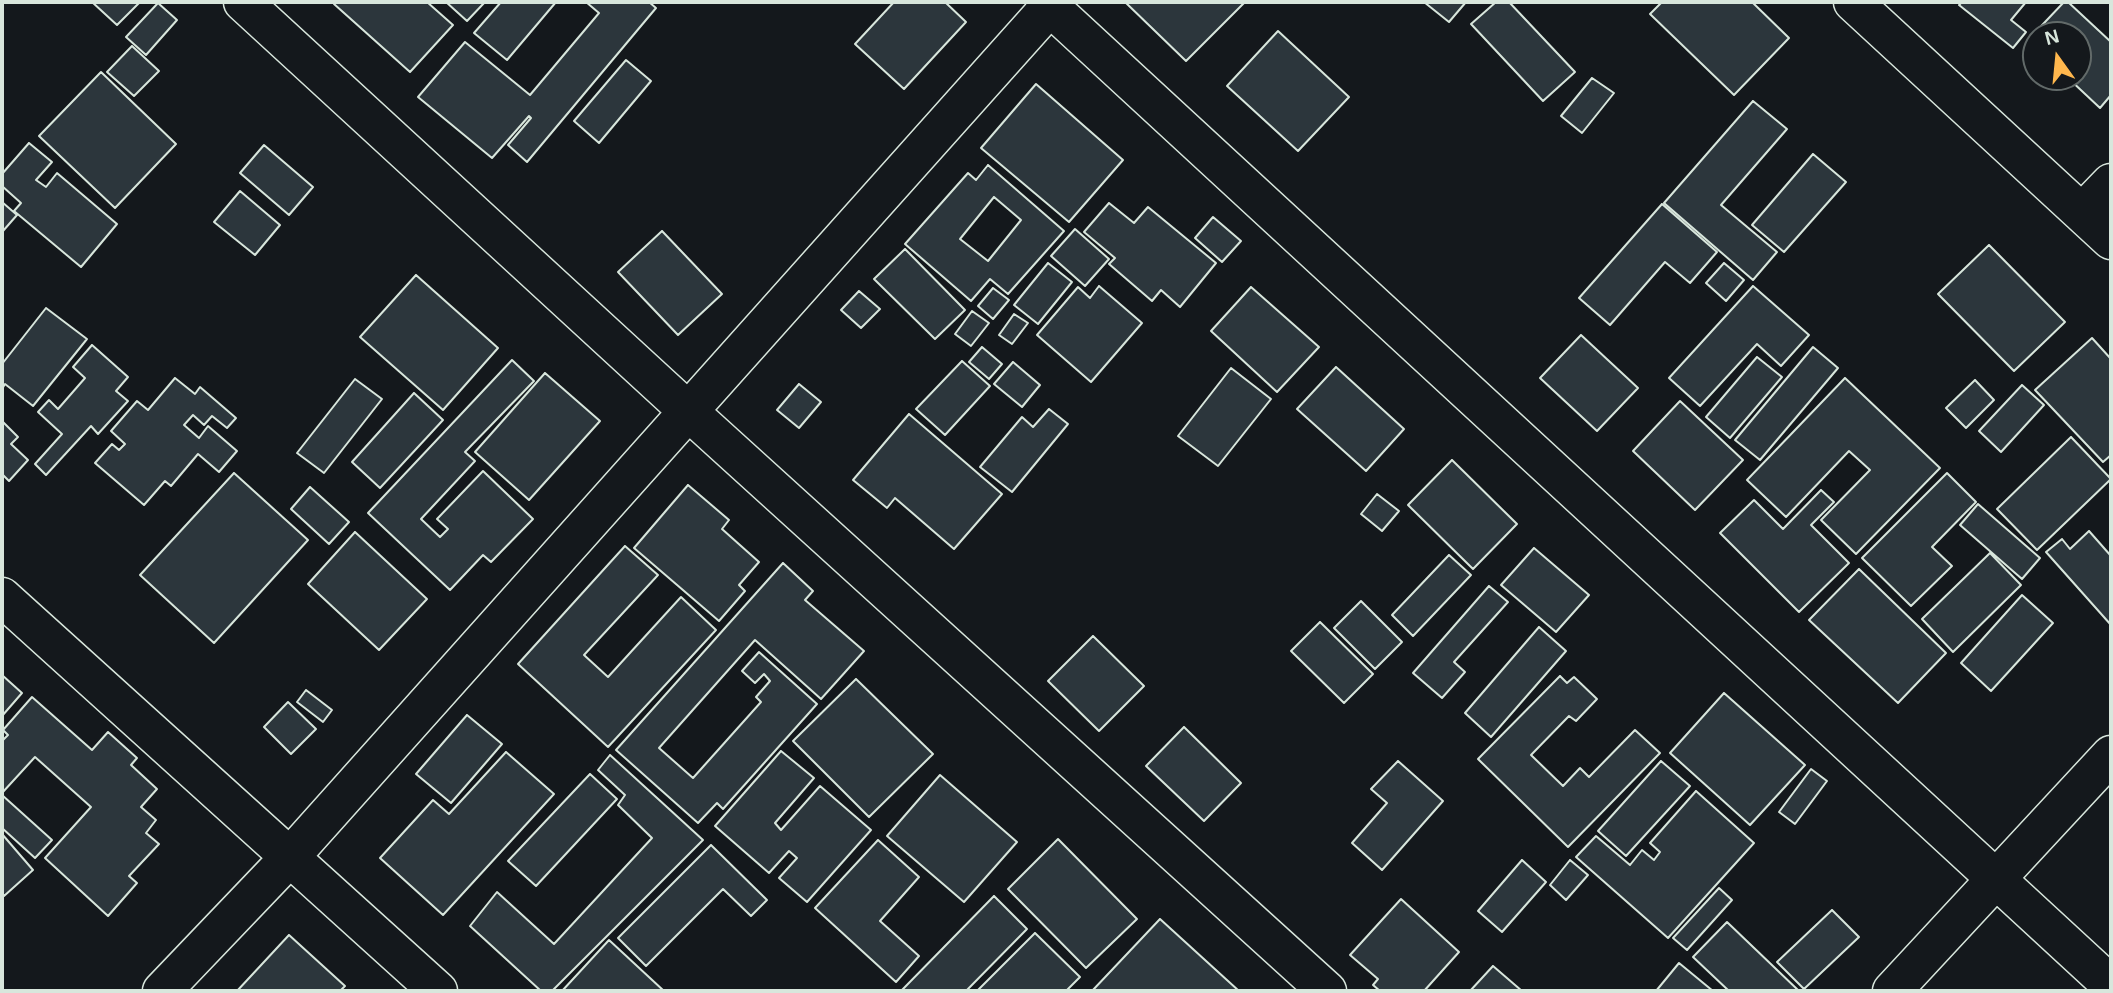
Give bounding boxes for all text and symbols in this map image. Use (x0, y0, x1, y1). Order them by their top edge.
north arrow (2022, 21, 2092, 91)
text: N (2043, 25, 2061, 49)

